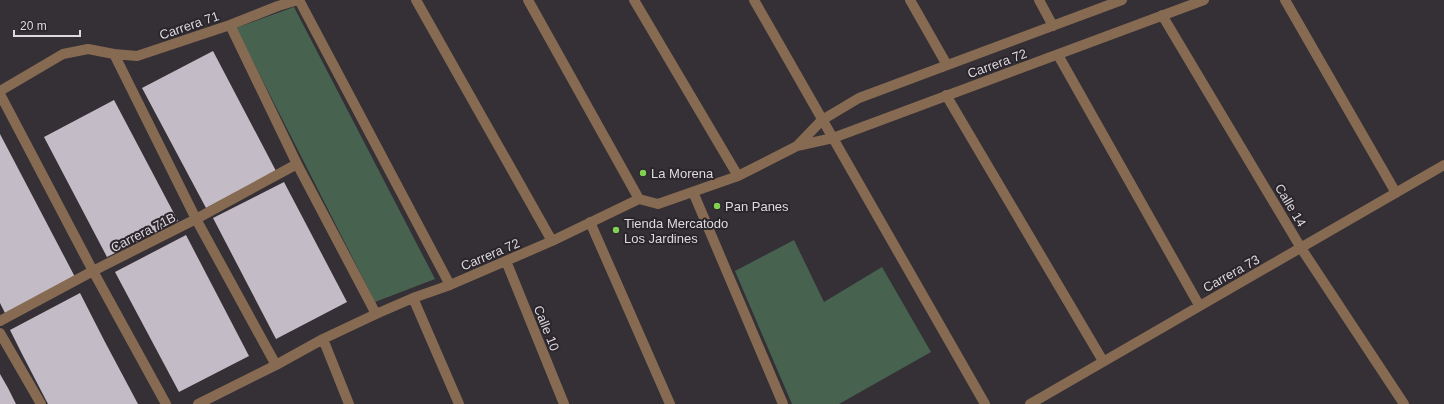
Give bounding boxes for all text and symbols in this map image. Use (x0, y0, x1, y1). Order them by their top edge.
street label: Carrera 71 (157, 8, 221, 43)
scale bar (14, 12, 80, 38)
text: 20 m (20, 19, 47, 33)
street label: Carrera 72 (965, 46, 1029, 81)
place label: La Morena (651, 166, 714, 181)
marker: La Morena (638, 168, 648, 178)
street label: Calle 14 (1272, 181, 1309, 230)
place label: Pan Panes (725, 199, 789, 214)
marker: Pan Panes (712, 201, 722, 211)
street label: Carrera 71B (108, 210, 178, 255)
place label: Tienda Mercatodo Los Jardines (624, 216, 728, 246)
marker: Tienda Mercatodo Los Jardines (611, 225, 621, 235)
street label: Carrera 72 (459, 235, 522, 274)
street label: Carrera 73 (1200, 252, 1262, 295)
street label: Calle 10 (531, 303, 562, 353)

